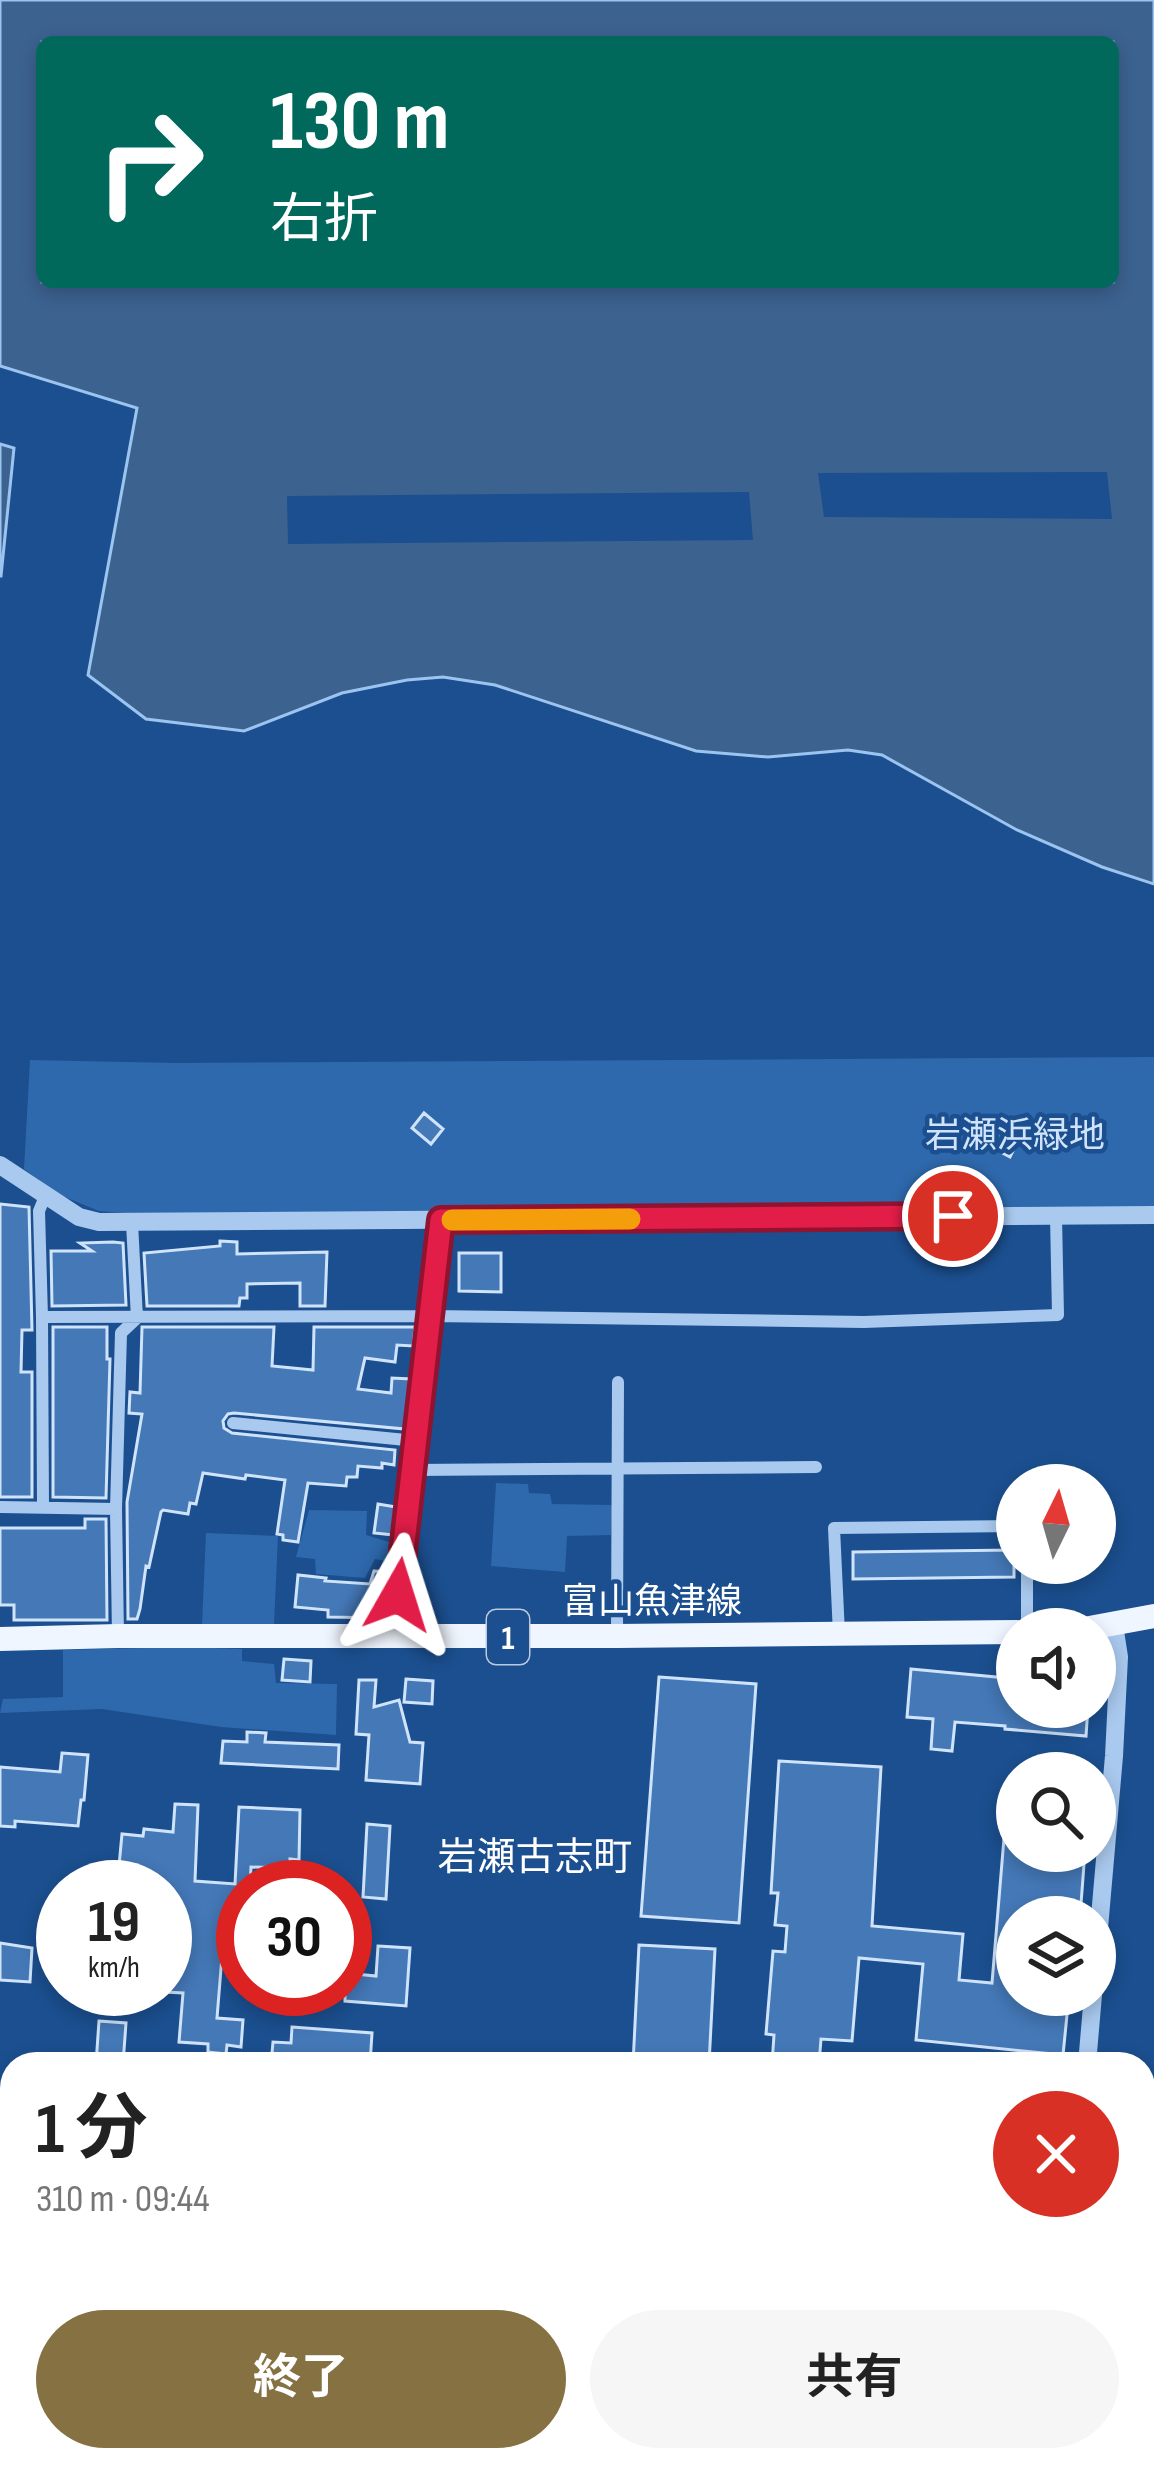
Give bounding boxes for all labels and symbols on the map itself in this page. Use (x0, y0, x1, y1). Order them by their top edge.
park label: 岩瀬浜緑地 (925, 1115, 1105, 1158)
pin (902, 1165, 1004, 1267)
north arrow (996, 1464, 1116, 1584)
position arrow (335, 1532, 461, 1658)
street label: 富山魚津線 (562, 1581, 742, 1624)
road number: 1 (487, 1610, 529, 1664)
district label: 岩瀬古志町 (437, 1835, 633, 1882)
speed limit sign: 30 (216, 1860, 372, 2016)

